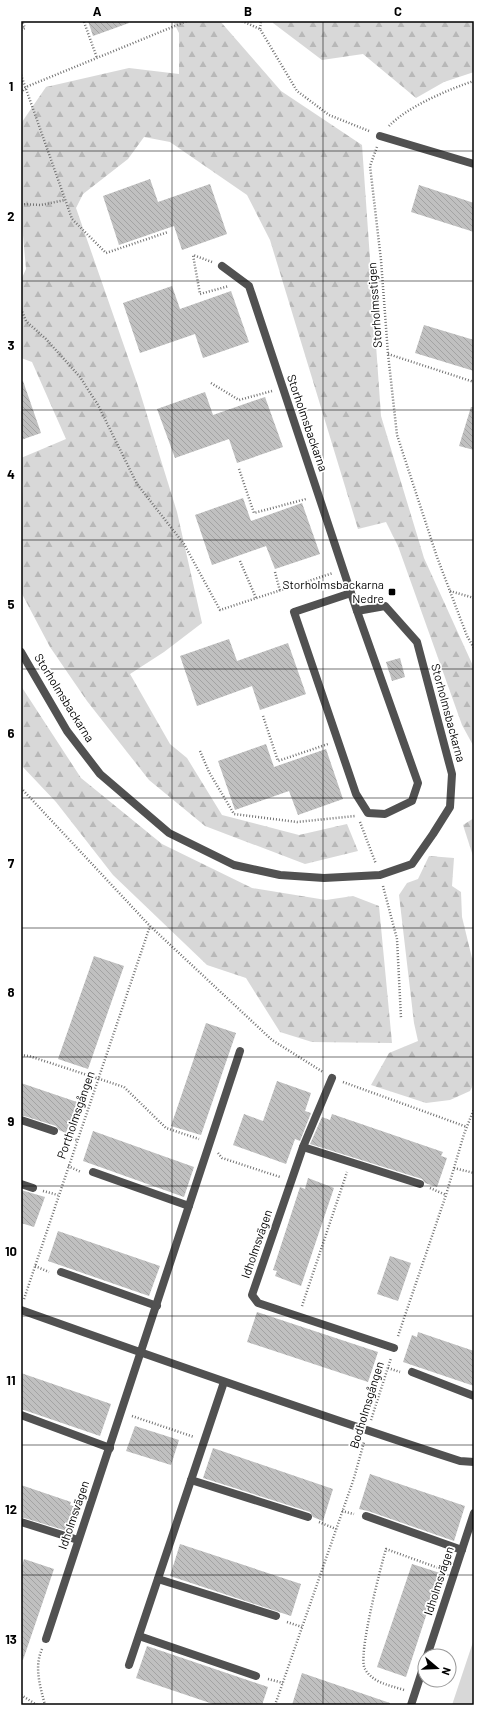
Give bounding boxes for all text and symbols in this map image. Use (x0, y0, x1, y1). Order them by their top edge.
text: A (93, 3, 102, 19)
text: B (244, 3, 252, 19)
text: C (394, 3, 402, 19)
text: 1 (9, 78, 13, 94)
text: 2 (7, 208, 15, 224)
street label: Storholmsstigen (364, 262, 384, 348)
text: 3 (7, 337, 15, 353)
street label: Storholmsbackarna (285, 372, 331, 473)
text: 4 (7, 466, 15, 482)
place label: Storholmsbackarna Nedre (283, 577, 384, 605)
marker: Storholmsbackarna Nedre (387, 587, 397, 597)
text: 5 (7, 596, 15, 612)
street label: Storholmsbackarna (32, 651, 98, 744)
street label: Storholmsbackarna (429, 662, 469, 764)
text: 6 (8, 725, 15, 741)
text: 7 (8, 855, 15, 871)
text: 8 (7, 984, 15, 1000)
street label: Portholmsgången (53, 1069, 97, 1160)
text: 9 (8, 1113, 15, 1129)
street label: Idholmsvägen (238, 1208, 274, 1280)
text: 10 (5, 1243, 17, 1259)
street label: Bodholmsgången (346, 1359, 386, 1450)
text: 11 (6, 1372, 16, 1388)
street label: Idholmsvägen (55, 1479, 91, 1551)
text: 12 (5, 1501, 17, 1517)
street label: Idholmsvägen (420, 1544, 456, 1617)
text: 13 (5, 1631, 17, 1647)
north arrow (417, 1648, 457, 1688)
text: N (440, 1666, 454, 1677)

